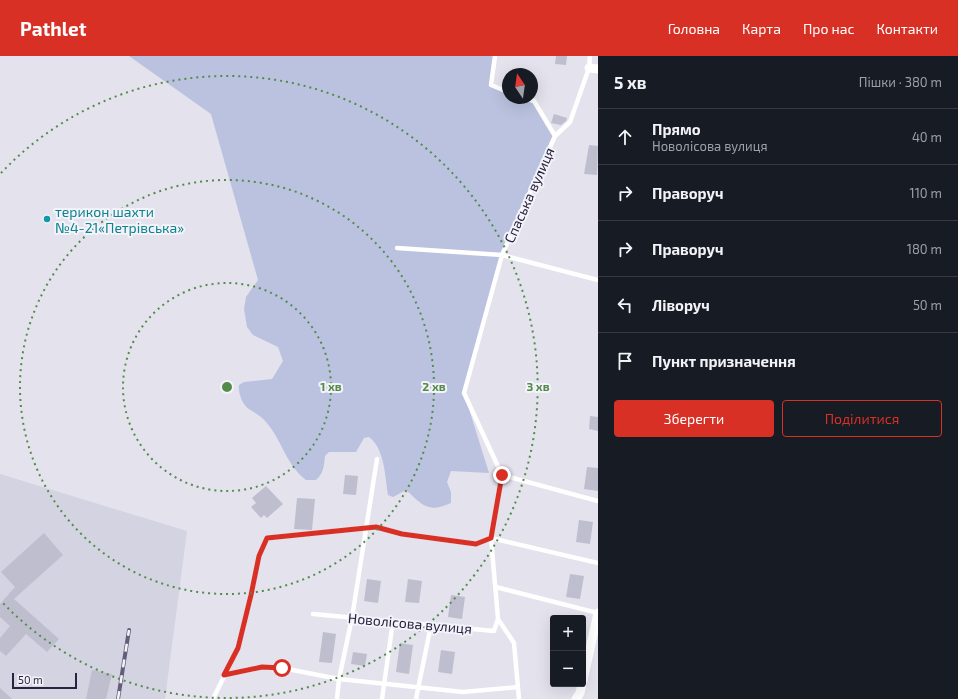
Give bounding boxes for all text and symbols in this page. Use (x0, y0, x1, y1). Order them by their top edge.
text: Pathlet (20, 17, 86, 40)
text: Головна (668, 20, 720, 37)
text: Карта (742, 20, 781, 37)
text: Про нас (803, 20, 854, 37)
text: Контакти (876, 20, 938, 37)
north arrow (502, 68, 538, 104)
text: 5 хв (614, 72, 647, 92)
text: Пішки · 380 m (859, 74, 942, 90)
text: Прямо (652, 120, 701, 138)
icon: ahead (614, 126, 636, 148)
text: 40 m (912, 129, 942, 145)
text: Новолісова вулиця (652, 138, 768, 154)
street label: Спаська вулиця (500, 145, 558, 245)
icon: right (614, 182, 636, 204)
text: Праворуч (652, 184, 723, 202)
text: 110 m (910, 185, 942, 201)
place label: терикон шахти №4-21«Петрівська» (55, 203, 184, 236)
marker: терикон шахти №4-21«Петрівська» (42, 214, 52, 224)
icon: right (614, 238, 636, 260)
text: Праворуч (652, 240, 723, 258)
text: 180 m (907, 241, 942, 257)
icon: left (614, 294, 636, 316)
text: Ліворуч (652, 296, 710, 314)
text: 50 m (913, 297, 942, 313)
icon: arrive (614, 350, 636, 372)
text: Пункт призначення (652, 352, 796, 370)
text: 1 хв (320, 379, 342, 393)
text: 2 хв (422, 379, 446, 393)
text: 3 хв (526, 379, 550, 393)
centre of rings (220, 380, 234, 394)
button: Зберегти (614, 400, 774, 437)
button: Поділитися (782, 400, 942, 437)
route end (493, 466, 511, 484)
street label: Новолісова вулиця (347, 609, 473, 637)
map controls (550, 615, 586, 687)
button: + (550, 615, 586, 651)
button: − (550, 651, 586, 687)
route start (273, 659, 291, 677)
scale bar (12, 671, 77, 690)
text: 50 m (18, 673, 43, 686)

